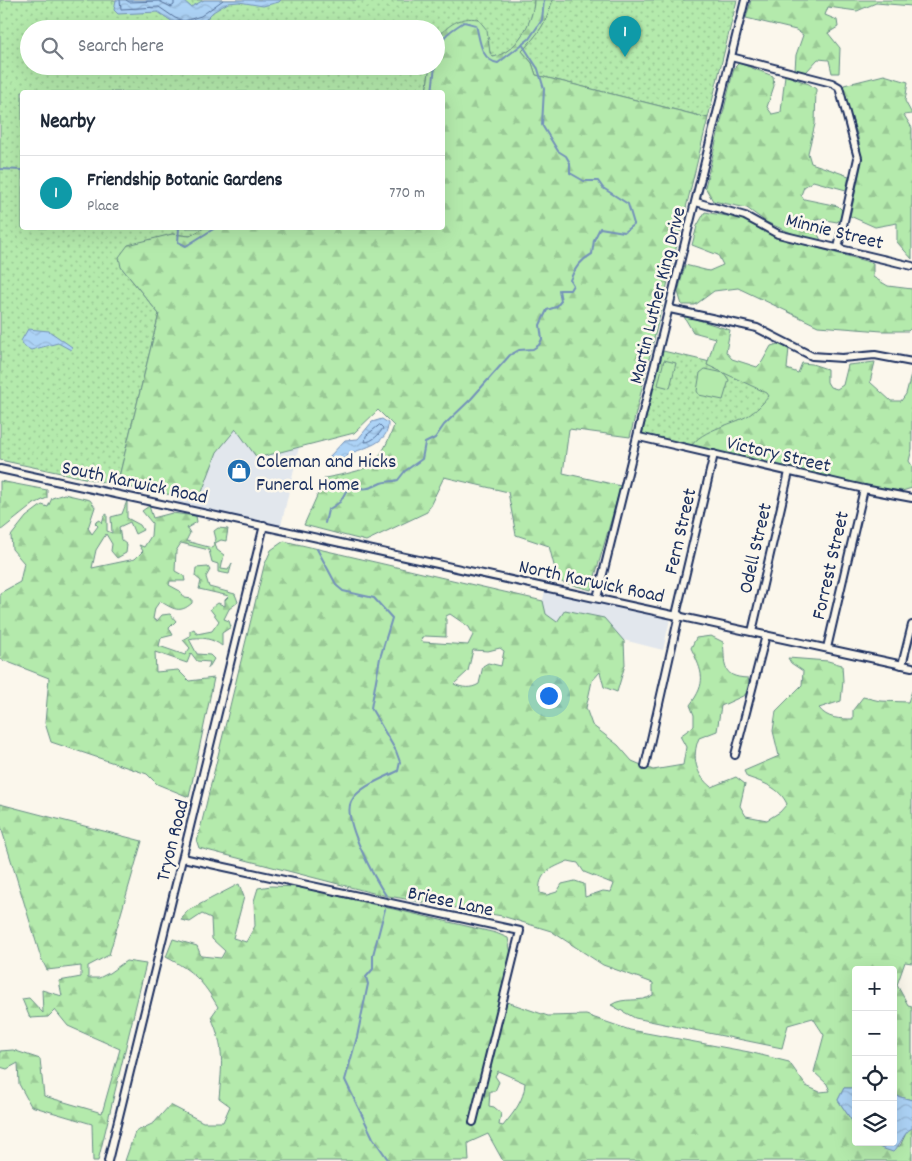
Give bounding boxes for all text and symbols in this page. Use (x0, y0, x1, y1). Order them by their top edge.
pin: 1 (609, 16, 641, 57)
search box (20, 20, 445, 75)
icon: search (38, 34, 66, 62)
text: Search here (78, 34, 164, 61)
text: Nearby (40, 108, 95, 138)
text: Friendship Botanic Gardens (87, 168, 283, 195)
text: 1 (54, 182, 58, 205)
text: 770 m (389, 182, 425, 205)
text: Place (87, 195, 119, 218)
street label: Martin Luther King Drive (623, 204, 695, 387)
street label: Minnie Street (783, 207, 886, 259)
street label: Victory Street (723, 430, 833, 482)
place label: Coleman and Hicks Funeral Home (256, 449, 396, 500)
street label: South Karwick Road (59, 455, 210, 513)
shop icon: Coleman and Hicks Funeral Home (226, 458, 252, 484)
street label: Fern Street (658, 486, 705, 577)
street label: Odell Street (733, 501, 781, 597)
street label: Forrest Street (806, 509, 858, 623)
street label: North Karwick Road (516, 554, 667, 612)
your location (536, 683, 562, 709)
street label: Tryon Road (150, 797, 198, 885)
street label: Briese Lane (405, 880, 496, 926)
map controls (852, 966, 897, 1146)
button: + (852, 966, 897, 1011)
button: − (852, 1011, 897, 1056)
button: locate (852, 1056, 897, 1101)
button: layers (852, 1101, 897, 1146)

